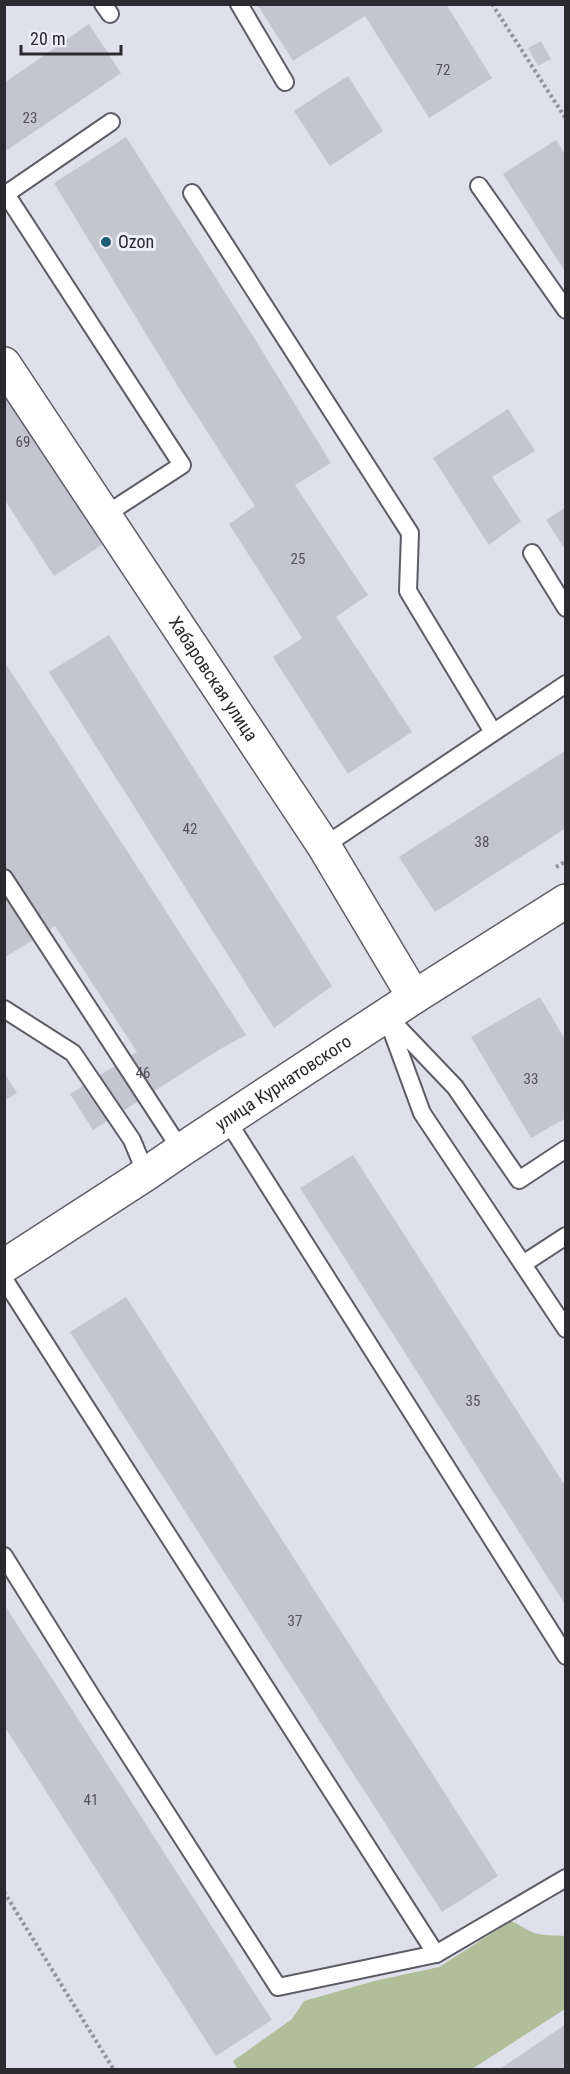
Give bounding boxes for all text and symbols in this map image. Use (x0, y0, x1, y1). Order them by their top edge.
scale bar (21, 18, 122, 56)
text: 20 m (30, 28, 65, 49)
house number: 72 (436, 61, 450, 79)
house number: 23 (23, 109, 37, 127)
place label: Ozon (118, 231, 154, 252)
marker: Ozon (99, 235, 113, 249)
house number: 69 (16, 433, 30, 451)
house number: 25 (291, 550, 305, 568)
street label: Хабаровская улица (165, 612, 262, 745)
house number: 42 (183, 820, 197, 838)
house number: 38 (475, 833, 489, 851)
street label: улица Курнатовского (211, 1030, 355, 1135)
house number: 46 (136, 1064, 150, 1082)
house number: 33 (524, 1070, 538, 1088)
house number: 35 (466, 1392, 480, 1410)
house number: 37 (288, 1612, 302, 1630)
house number: 41 (84, 1791, 98, 1809)

